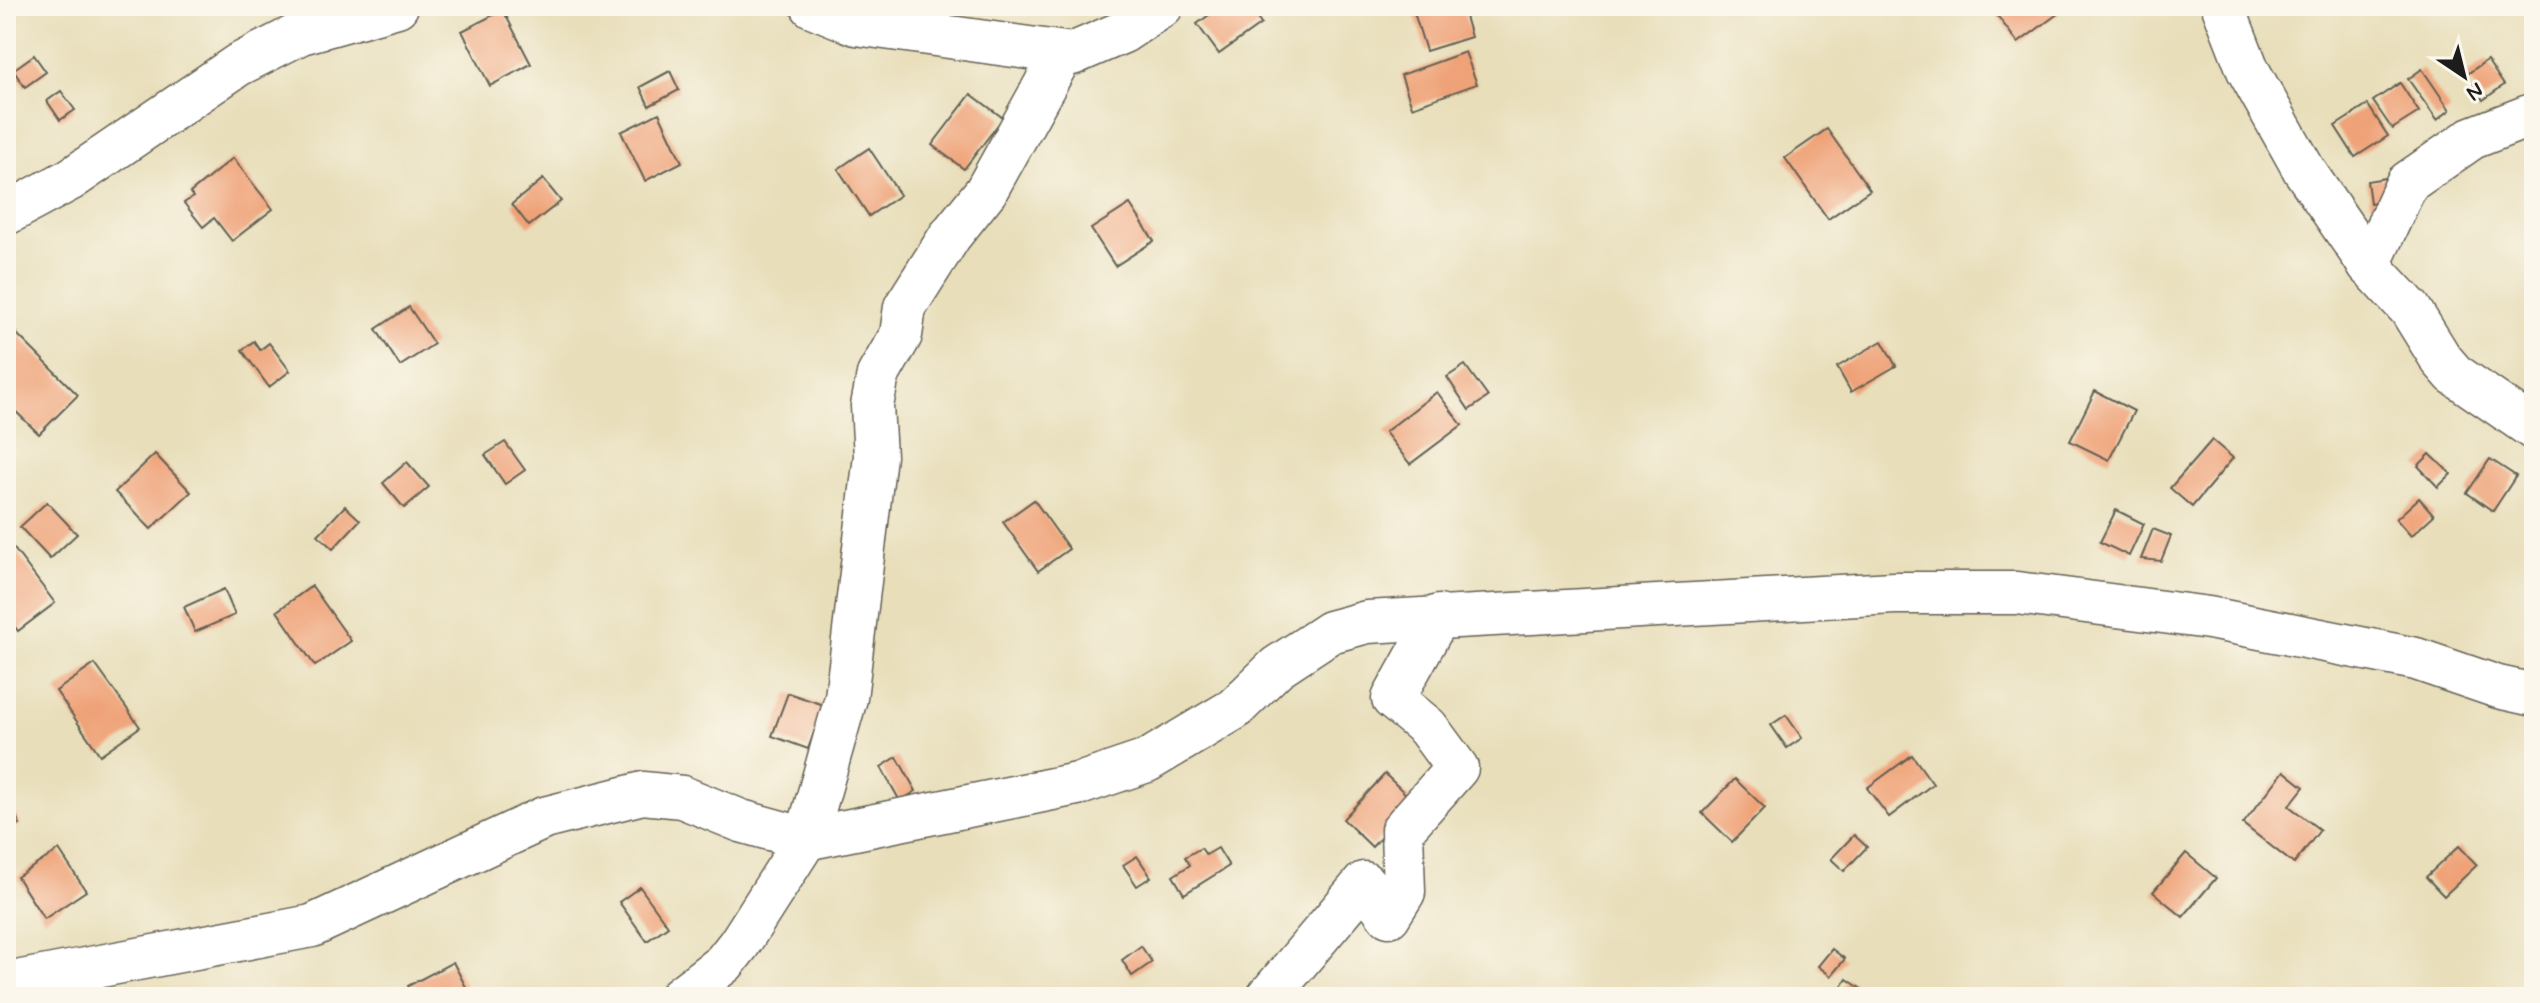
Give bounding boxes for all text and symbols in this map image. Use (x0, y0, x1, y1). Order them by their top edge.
north arrow (2424, 36, 2504, 116)
text: N (2460, 75, 2488, 106)

